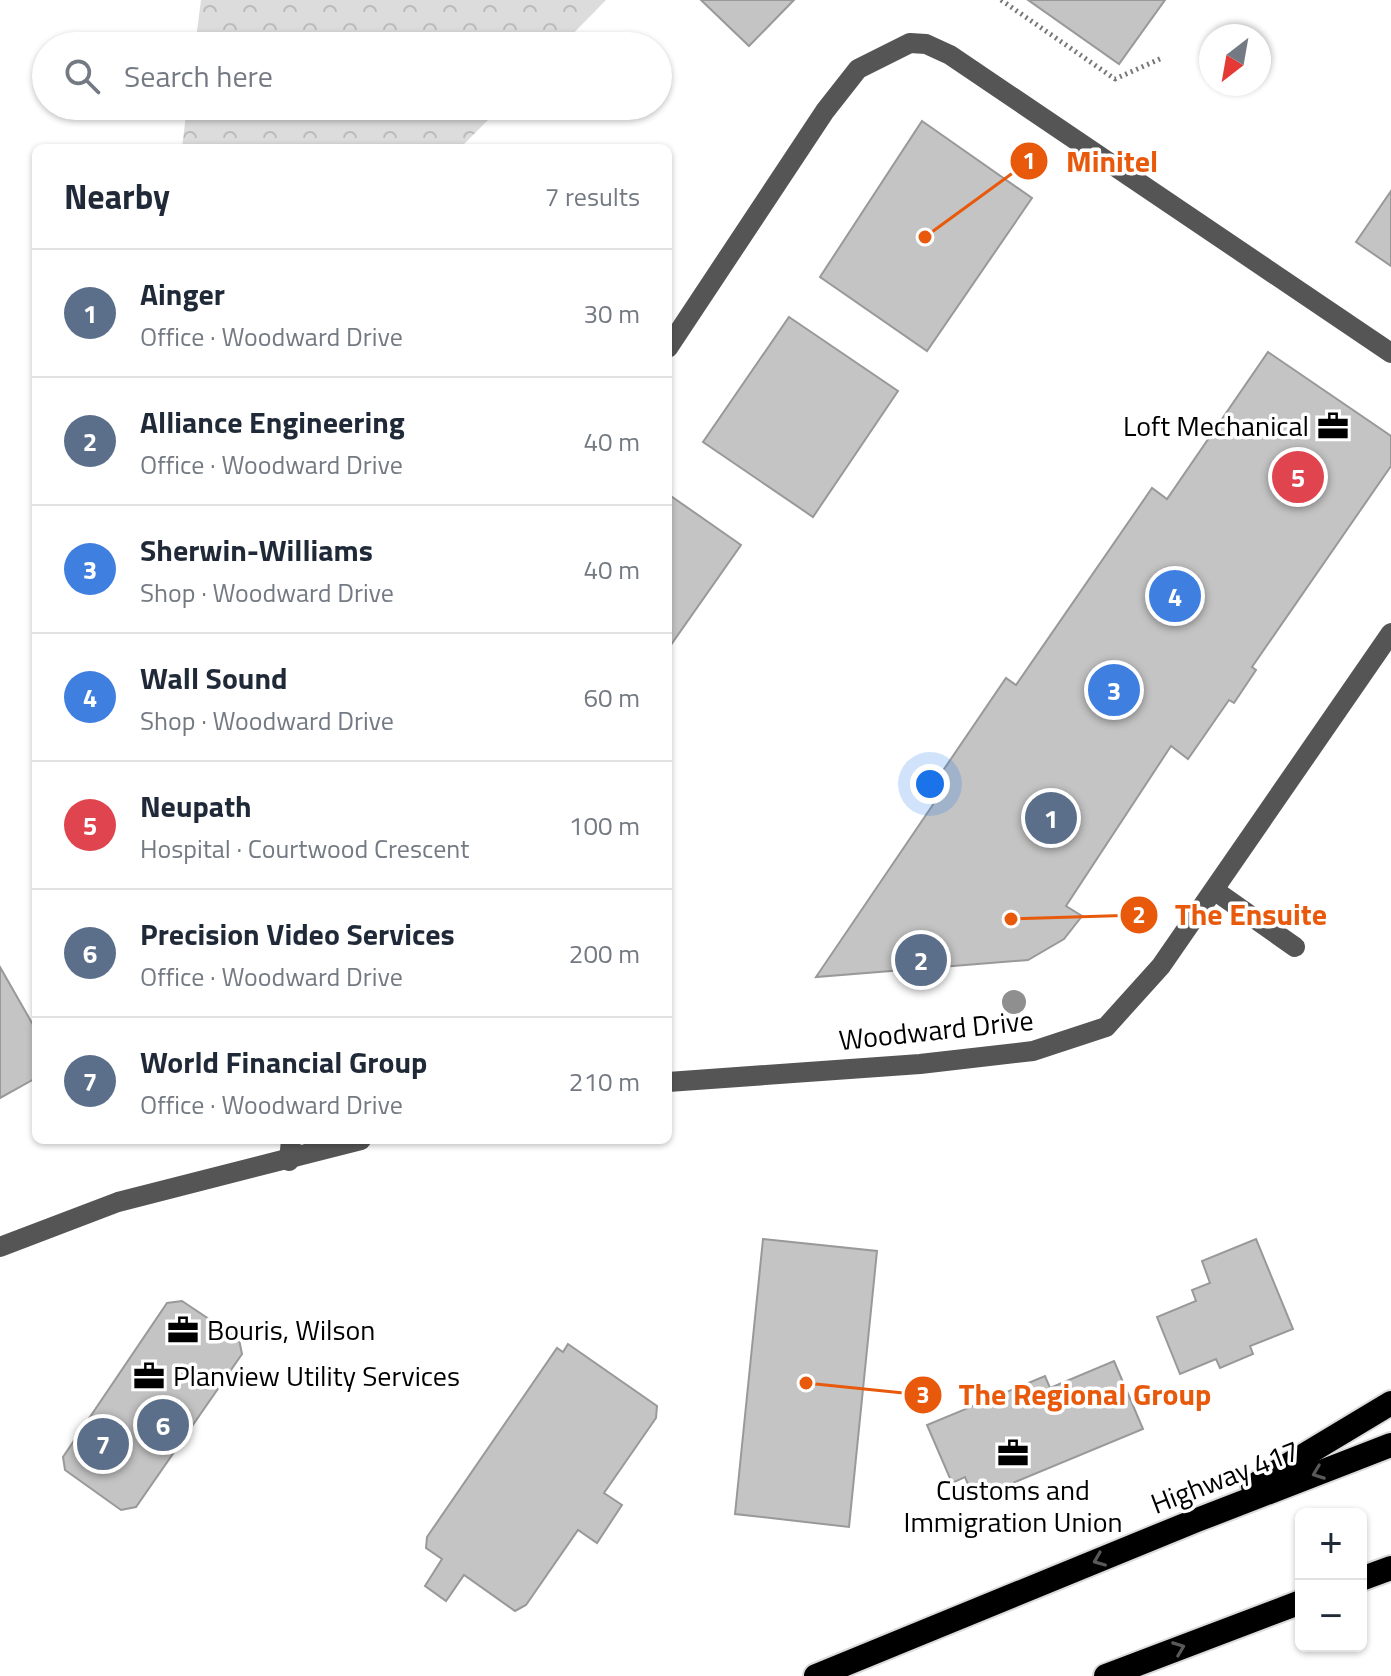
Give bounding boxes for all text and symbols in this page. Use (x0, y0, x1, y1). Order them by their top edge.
north arrow (1199, 24, 1271, 96)
search box (32, 32, 672, 120)
text: Search here (124, 53, 273, 99)
icon: search (60, 54, 104, 98)
callout: Minitel (1009, 134, 1174, 188)
text: Minitel (1066, 138, 1158, 184)
text: 1 (1022, 142, 1036, 178)
text: Nearby (64, 170, 170, 222)
text: 7 results (545, 177, 640, 216)
text: Ainger (140, 271, 225, 317)
text: 1 (83, 294, 97, 333)
text: 30 m (583, 294, 640, 333)
text: Office · Woodward Drive (140, 317, 403, 356)
text: Alliance Engineering (140, 399, 405, 445)
place label: Loft Mechanical (1123, 404, 1309, 447)
office icon: Loft Mechanical (1316, 409, 1350, 443)
text: 2 (83, 422, 97, 461)
text: 40 m (583, 422, 640, 461)
text: Office · Woodward Drive (140, 445, 403, 484)
pin: 5 (1272, 447, 1324, 507)
text: Sherwin-Williams (140, 527, 373, 573)
text: 3 (83, 550, 97, 589)
text: 40 m (583, 550, 640, 589)
pin: 4 (1149, 566, 1201, 626)
text: Shop · Woodward Drive (140, 573, 394, 612)
text: Wall Sound (140, 655, 288, 701)
pin: 3 (1088, 660, 1140, 720)
text: 4 (83, 678, 97, 717)
text: 60 m (583, 678, 640, 717)
text: Shop · Woodward Drive (140, 701, 394, 740)
your location (910, 764, 950, 804)
text: Neupath (140, 783, 252, 829)
pin: 1 (1025, 788, 1077, 848)
text: 5 (83, 806, 97, 845)
text: 100 m (569, 806, 640, 845)
text: Hospital · Courtwood Crescent (140, 829, 469, 868)
callout: The Ensuite (1119, 888, 1343, 942)
text: The Ensuite (1175, 891, 1327, 937)
text: 2 (1132, 896, 1146, 932)
text: Precision Video Services (140, 911, 455, 957)
pin: 2 (895, 930, 947, 990)
text: 6 (83, 934, 97, 973)
text: 200 m (569, 934, 640, 973)
text: Office · Woodward Drive (140, 957, 403, 996)
street label: Woodward Drive (837, 998, 1035, 1061)
text: World Financial Group (140, 1039, 427, 1085)
text: 7 (83, 1062, 97, 1101)
text: 210 m (569, 1062, 640, 1101)
text: Office · Woodward Drive (140, 1085, 403, 1124)
place label: Bouris, Wilson (207, 1308, 375, 1351)
office icon: Bouris, Wilson (166, 1313, 200, 1347)
place label: Planview Utility Services (173, 1354, 460, 1397)
office icon: Planview Utility Services (132, 1359, 166, 1393)
callout: The Regional Group (903, 1368, 1227, 1422)
text: The Regional Group (959, 1371, 1211, 1417)
text: 3 (916, 1376, 930, 1412)
pin: 6 (137, 1395, 189, 1455)
pin: 7 (77, 1414, 129, 1474)
street label: Highway 417 (1144, 1428, 1305, 1525)
office icon: Customs and Immigration Union (996, 1436, 1030, 1470)
one-way arrow (1312, 1463, 1326, 1480)
place label: Customs and Immigration Union (904, 1468, 1122, 1543)
map controls (1295, 1508, 1367, 1652)
button: + (1295, 1508, 1367, 1580)
one-way arrow (1093, 1550, 1107, 1567)
button: − (1295, 1580, 1367, 1652)
one-way arrow (1171, 1641, 1185, 1658)

